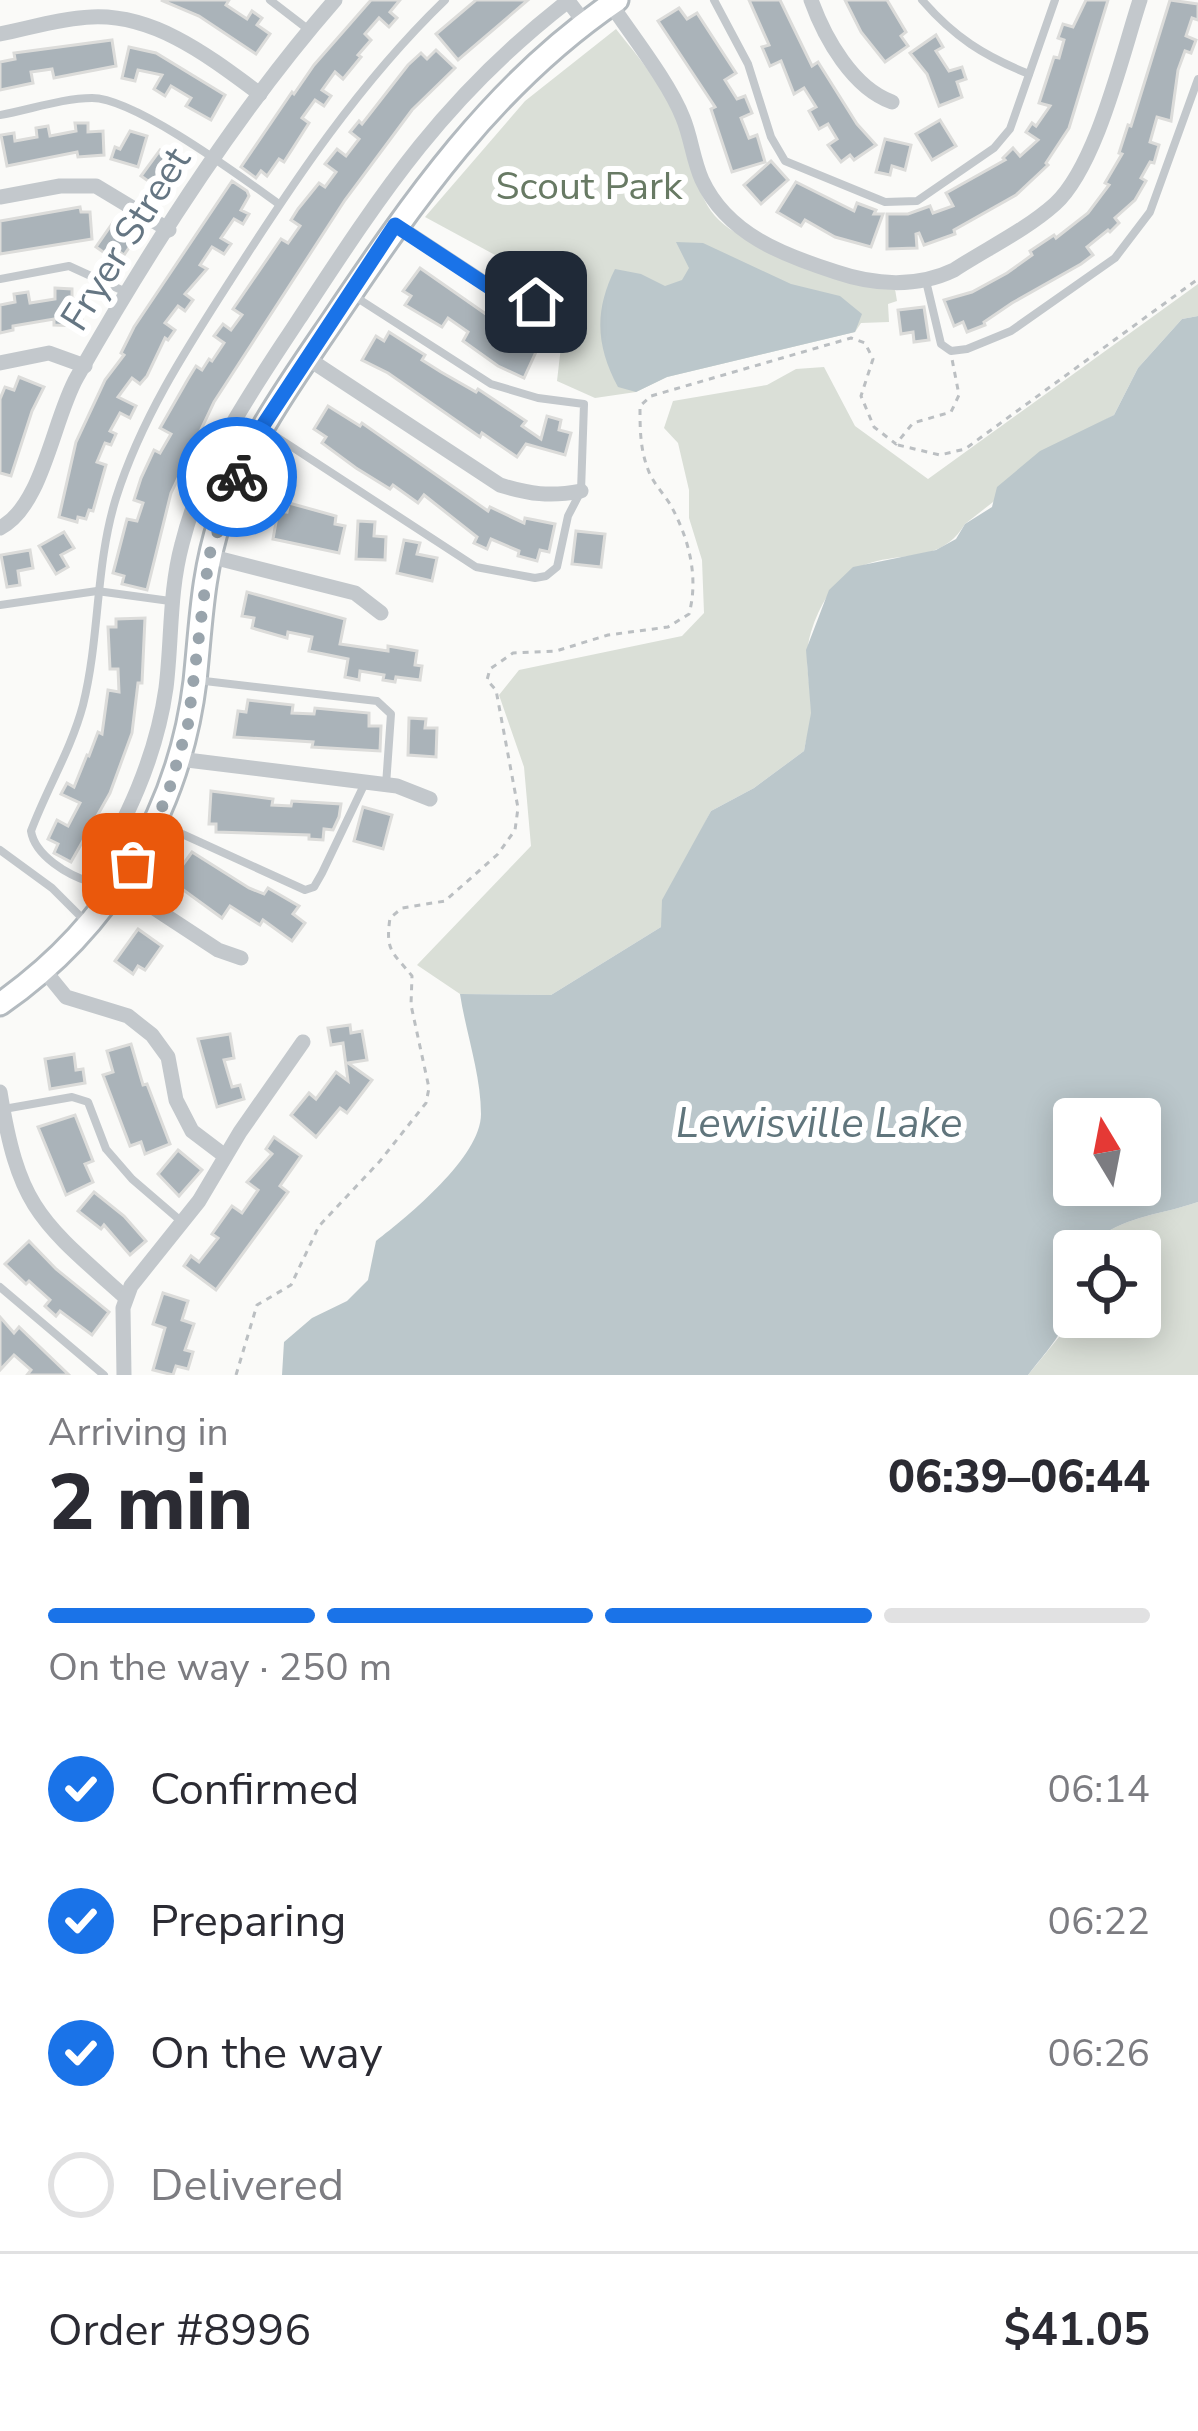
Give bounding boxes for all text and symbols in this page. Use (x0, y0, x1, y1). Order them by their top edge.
street label: Fryer Street (49, 137, 204, 341)
park label: Scout Park (496, 160, 683, 213)
pin (485, 251, 587, 353)
icon: home (503, 269, 569, 335)
courier (177, 417, 297, 537)
icon: bike (204, 444, 270, 510)
pin (82, 813, 184, 915)
icon: bag (100, 831, 166, 897)
water label: Lewisville Lake (676, 1095, 962, 1152)
north arrow (1053, 1098, 1161, 1206)
map controls (1053, 1098, 1161, 1338)
button: locate (1053, 1230, 1161, 1338)
text: Arriving in (48, 1406, 229, 1459)
text: 06:39–06:44 (888, 1447, 1150, 1508)
text: 2 min (48, 1450, 253, 1557)
text: On the way · 250 m (48, 1641, 392, 1694)
icon: check (48, 1756, 114, 1822)
text: Confirmed (150, 1759, 359, 1820)
text: 06:14 (1048, 1763, 1150, 1816)
icon: check (48, 1888, 114, 1954)
text: Preparing (150, 1891, 346, 1952)
text: 06:22 (1048, 1895, 1150, 1948)
icon: check (48, 2020, 114, 2086)
text: On the way (150, 2023, 383, 2084)
text: 06:26 (1048, 2027, 1150, 2080)
text: Delivered (150, 2155, 344, 2216)
text: Order #8996 (48, 2300, 311, 2361)
text: $41.05 (1004, 2300, 1150, 2361)

